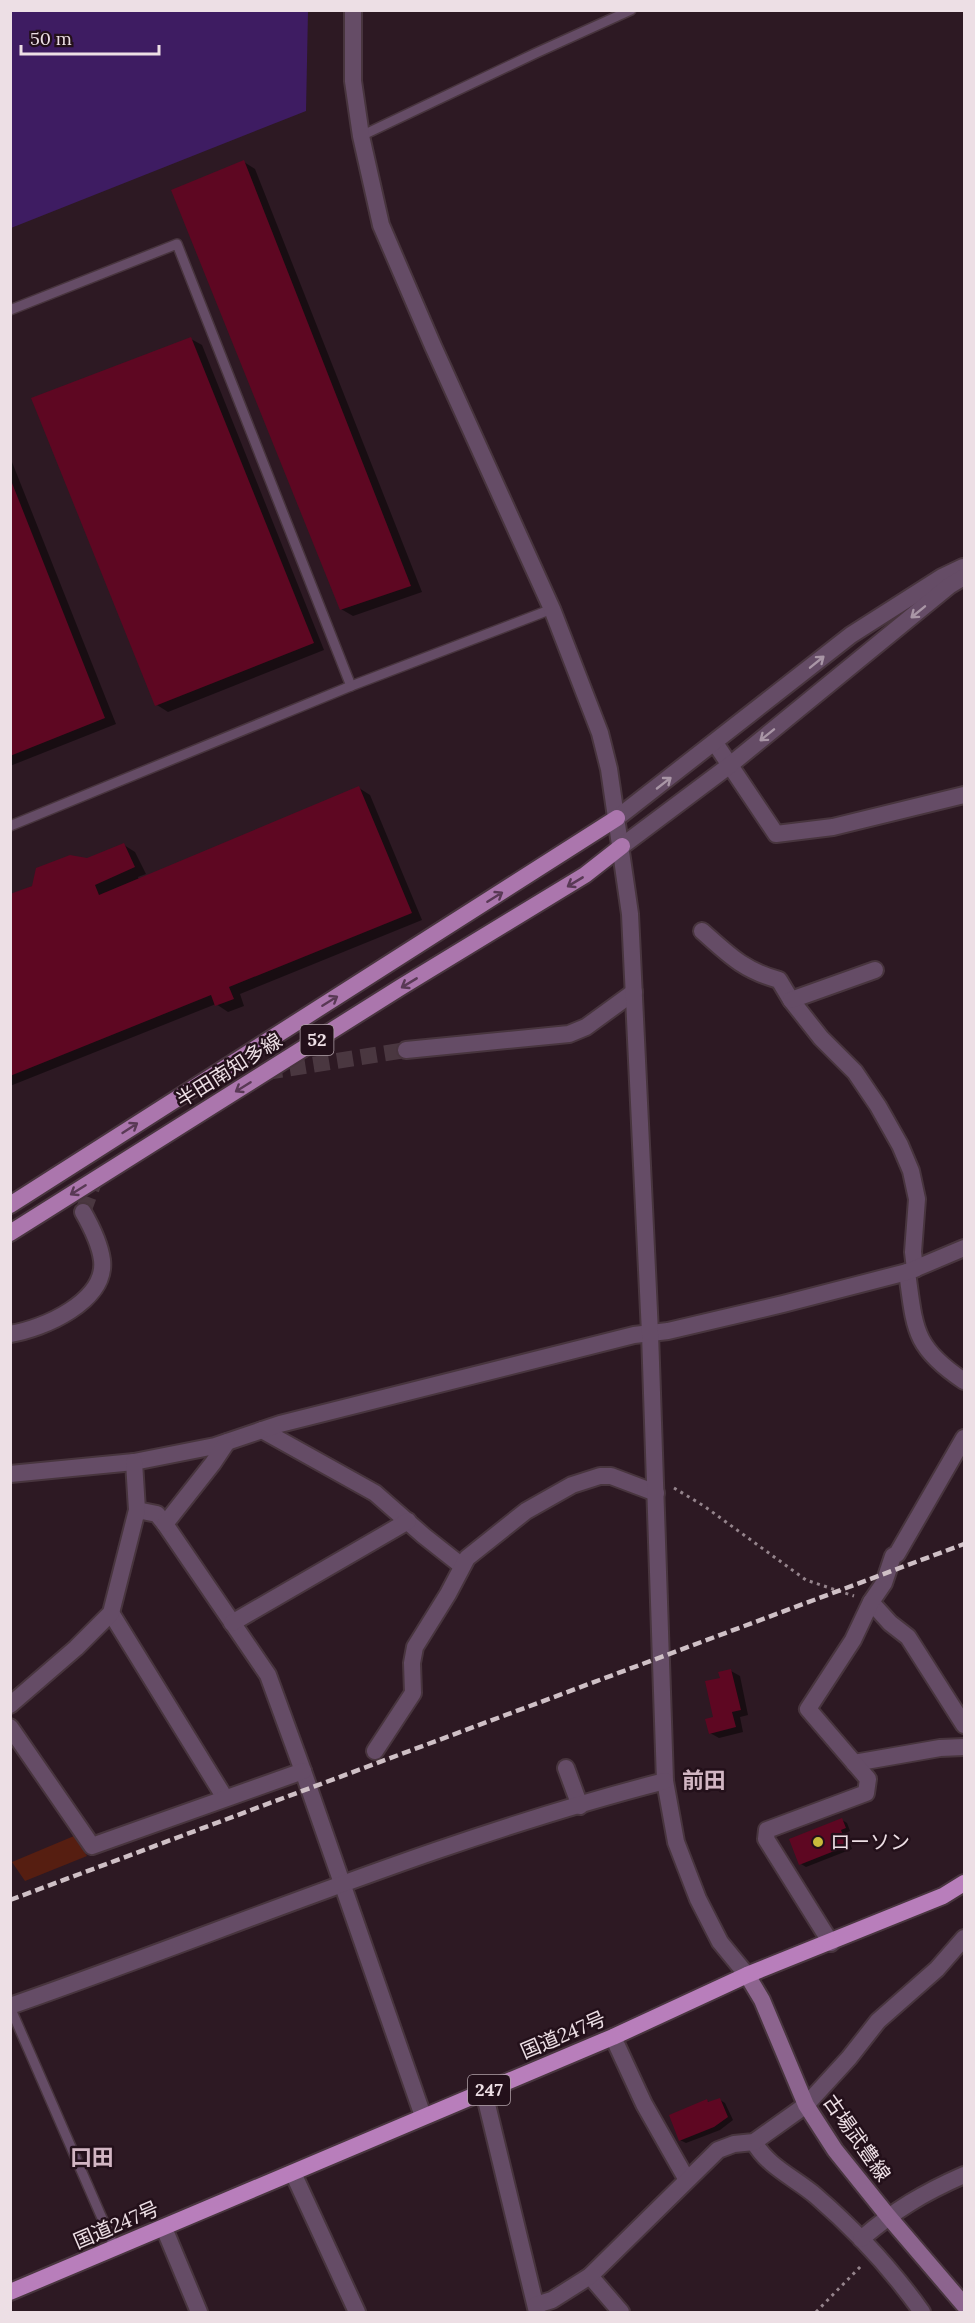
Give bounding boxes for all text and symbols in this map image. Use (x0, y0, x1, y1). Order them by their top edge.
scale bar (21, 18, 159, 56)
text: 50 m (30, 27, 72, 50)
one-way arrow (911, 605, 926, 619)
one-way arrow (809, 656, 825, 669)
one-way arrow (759, 729, 775, 742)
one-way arrow (655, 777, 671, 789)
one-way arrow (567, 876, 584, 888)
one-way arrow (487, 890, 504, 903)
one-way arrow (401, 977, 418, 989)
one-way arrow (321, 994, 338, 1006)
road number: 52 (300, 1025, 334, 1055)
street label: 半田南知多線 (171, 1027, 286, 1112)
one-way arrow (235, 1081, 252, 1093)
one-way arrow (122, 1122, 138, 1134)
one-way arrow (70, 1185, 87, 1197)
district label: 前田 (682, 1766, 726, 1794)
place label: ローソン (830, 1829, 910, 1854)
marker: ローソン (811, 1835, 825, 1849)
street label: 国道247号 (516, 2005, 609, 2064)
road number: 247 (468, 2075, 510, 2105)
street label: 古場武豊線 (818, 2090, 896, 2186)
district label: 口田 (70, 2143, 114, 2171)
street label: 国道247号 (69, 2195, 162, 2254)

